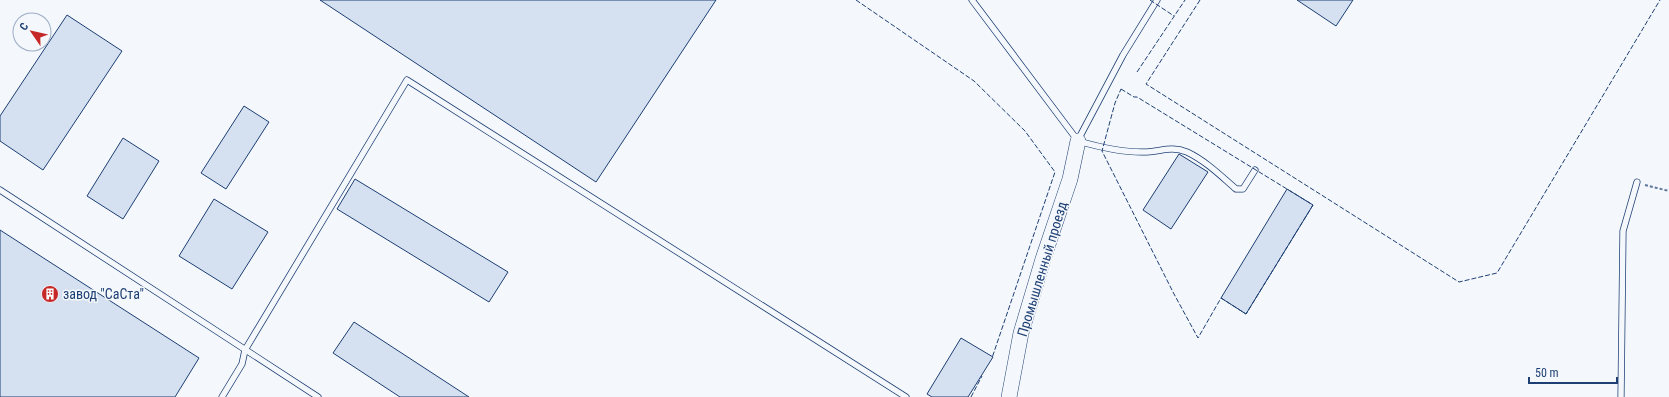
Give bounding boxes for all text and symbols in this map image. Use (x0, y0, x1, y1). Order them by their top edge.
north arrow (12, 12, 52, 52)
text: С (17, 20, 31, 33)
street label: Промышленный проезд (1014, 199, 1070, 338)
building icon: завод "СаСта" (40, 284, 60, 304)
place label: завод "СаСта" (63, 286, 144, 302)
scale bar (1529, 359, 1617, 385)
text: 50 m (1535, 366, 1559, 380)

